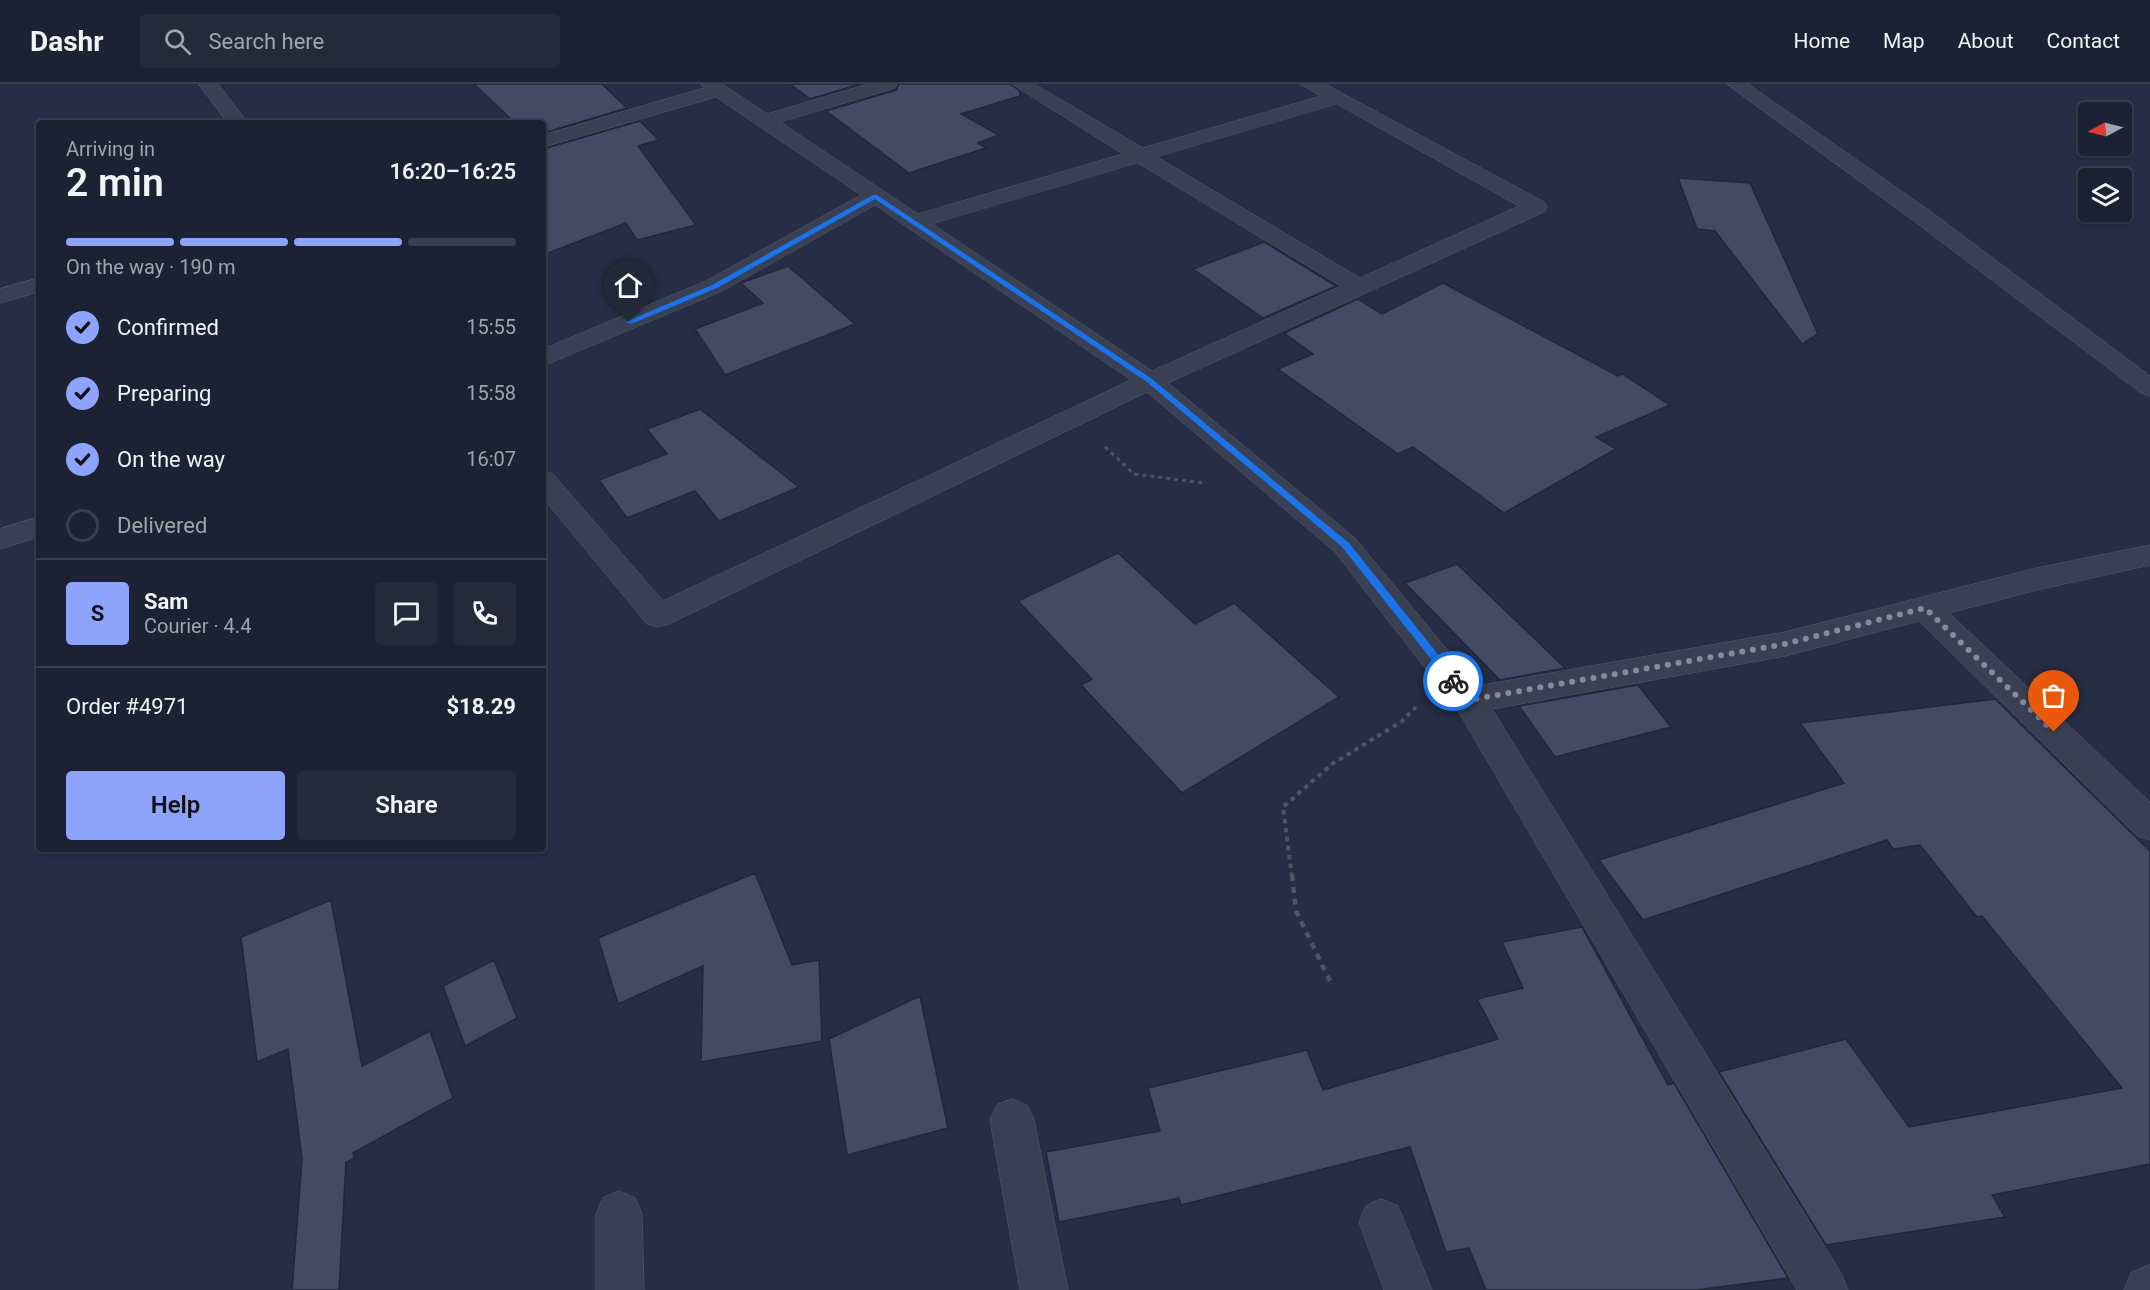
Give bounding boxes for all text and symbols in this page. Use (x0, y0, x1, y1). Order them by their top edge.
search box (140, 14, 560, 68)
text: Dashr (30, 25, 104, 58)
icon: search (161, 25, 194, 58)
text: Search here (209, 29, 324, 54)
text: Home (1794, 29, 1850, 53)
text: Map (1883, 29, 1925, 53)
text: About (1958, 29, 2014, 53)
text: Contact (2047, 29, 2120, 53)
north arrow (2078, 102, 2132, 156)
map controls (2078, 102, 2132, 222)
text: Arriving in (66, 137, 155, 161)
text: 16:20–16:25 (389, 159, 516, 184)
text: 2 min (66, 160, 164, 206)
button: layers (2078, 168, 2132, 222)
text: On the way · 190 m (66, 255, 235, 279)
pin (603, 260, 654, 322)
icon: home (612, 269, 645, 302)
icon: check (66, 311, 99, 344)
text: Confirmed (117, 315, 219, 340)
text: 15:55 (466, 315, 516, 339)
icon: check (66, 377, 99, 410)
text: Preparing (117, 381, 211, 406)
text: 15:58 (466, 381, 516, 405)
icon: check (66, 443, 99, 476)
text: On the way (117, 447, 225, 472)
text: 16:07 (466, 447, 516, 471)
text: Delivered (117, 513, 207, 538)
button: chat (375, 582, 438, 645)
button: phone (453, 582, 516, 645)
text: Sam (144, 589, 188, 614)
text: S (91, 601, 104, 626)
text: Courier · 4.4 (144, 614, 251, 638)
courier (1423, 651, 1483, 711)
icon: bike (1437, 665, 1470, 698)
pin (2028, 670, 2079, 732)
icon: bag (2037, 679, 2070, 712)
text: Order #4971 (66, 694, 188, 719)
text: $18.29 (447, 694, 516, 719)
button: Help (66, 771, 285, 840)
button: Share (297, 771, 516, 840)

